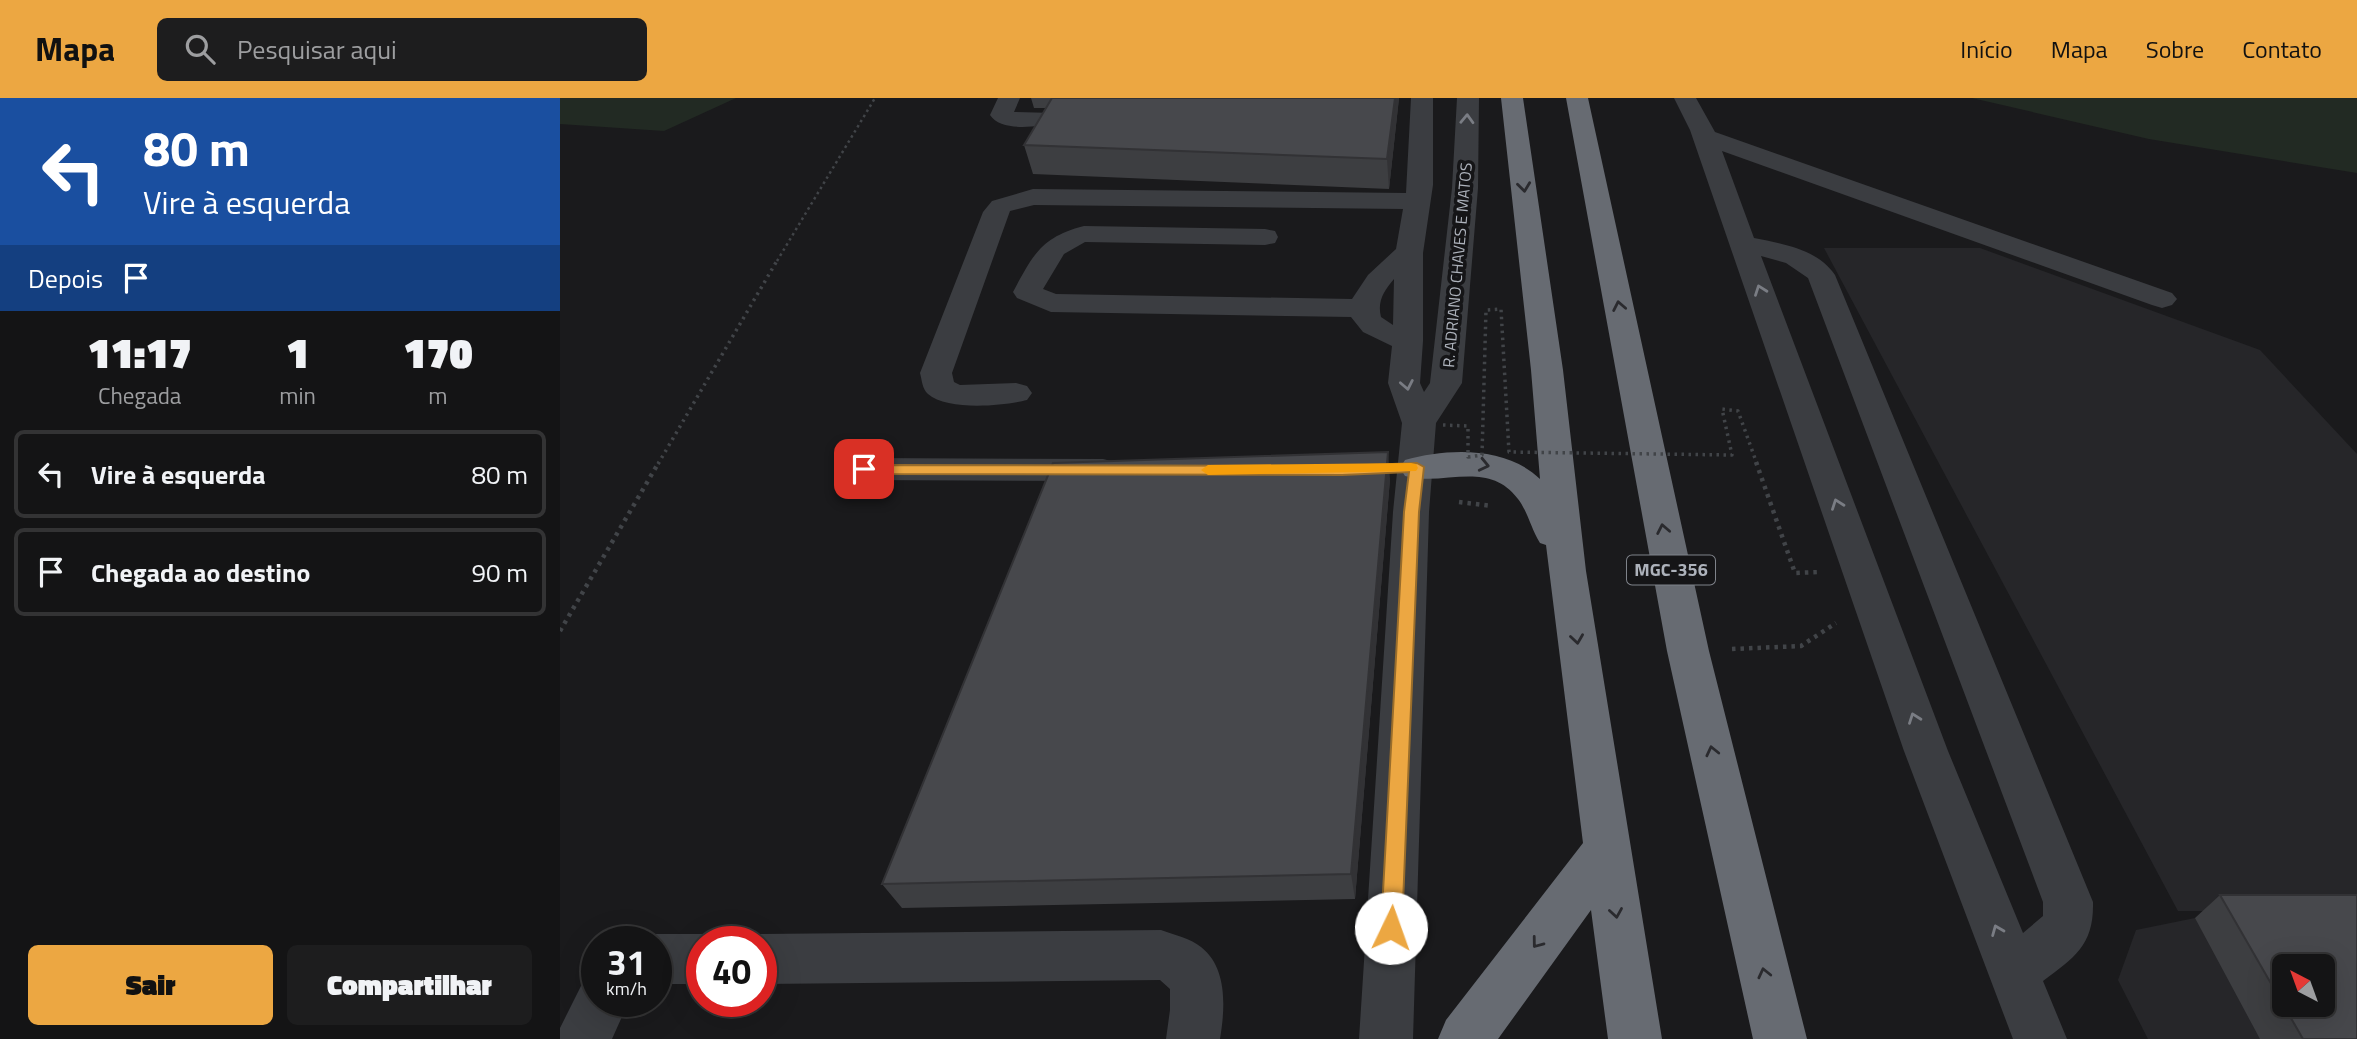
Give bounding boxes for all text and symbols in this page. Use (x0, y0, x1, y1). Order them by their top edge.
search box (157, 18, 647, 81)
text: Mapa (35, 24, 115, 74)
icon: search (181, 30, 219, 68)
text: Pesquisar aqui (237, 30, 397, 69)
text: Início (1960, 31, 2013, 67)
text: Mapa (2051, 31, 2108, 67)
text: Sobre (2146, 31, 2204, 67)
text: Contato (2242, 31, 2322, 67)
text: 80 m (143, 110, 250, 185)
one-way arrow (1460, 113, 1475, 124)
icon: left (28, 126, 119, 217)
street label: R. ADRIANO CHAVES E MATOS (1436, 161, 1478, 369)
text: Vire à esquerda (143, 178, 350, 226)
one-way arrow (1516, 181, 1531, 193)
text: Depois (28, 259, 103, 298)
icon: arrive (117, 259, 155, 297)
one-way arrow (1754, 285, 1768, 297)
one-way arrow (1612, 300, 1627, 312)
text: 11:17 (87, 320, 192, 384)
text: 1 (286, 320, 309, 384)
text: 170 (403, 320, 473, 384)
text: Chegada (98, 378, 181, 413)
text: min (279, 378, 316, 413)
text: m (428, 378, 448, 413)
one-way arrow (1399, 379, 1414, 391)
pin (834, 439, 894, 499)
icon: arrive (845, 450, 883, 488)
icon: left (32, 455, 70, 493)
text: Vire à esquerda (91, 455, 266, 494)
text: 80 m (471, 455, 528, 494)
one-way arrow (1478, 457, 1490, 471)
one-way arrow (1831, 499, 1845, 511)
one-way arrow (1657, 523, 1672, 535)
icon: arrive (32, 553, 70, 591)
text: Chegada ao destino (91, 553, 310, 592)
text: 90 m (471, 553, 528, 592)
road number: MGC-356 (1627, 556, 1715, 584)
one-way arrow (1569, 633, 1584, 645)
one-way arrow (1908, 713, 1922, 725)
one-way arrow (1705, 745, 1720, 757)
position arrow (1354, 891, 1428, 965)
one-way arrow (1608, 907, 1623, 918)
one-way arrow (1992, 925, 2006, 937)
speed limit sign: 40 (686, 926, 777, 1017)
text: 31 (607, 935, 646, 989)
one-way arrow (1532, 935, 1545, 948)
button: Sair (28, 945, 273, 1025)
button: Compartilhar (287, 945, 532, 1025)
north arrow (2272, 954, 2334, 1017)
map controls (2272, 954, 2335, 1017)
one-way arrow (1758, 967, 1772, 979)
text: km/h (606, 975, 647, 1002)

